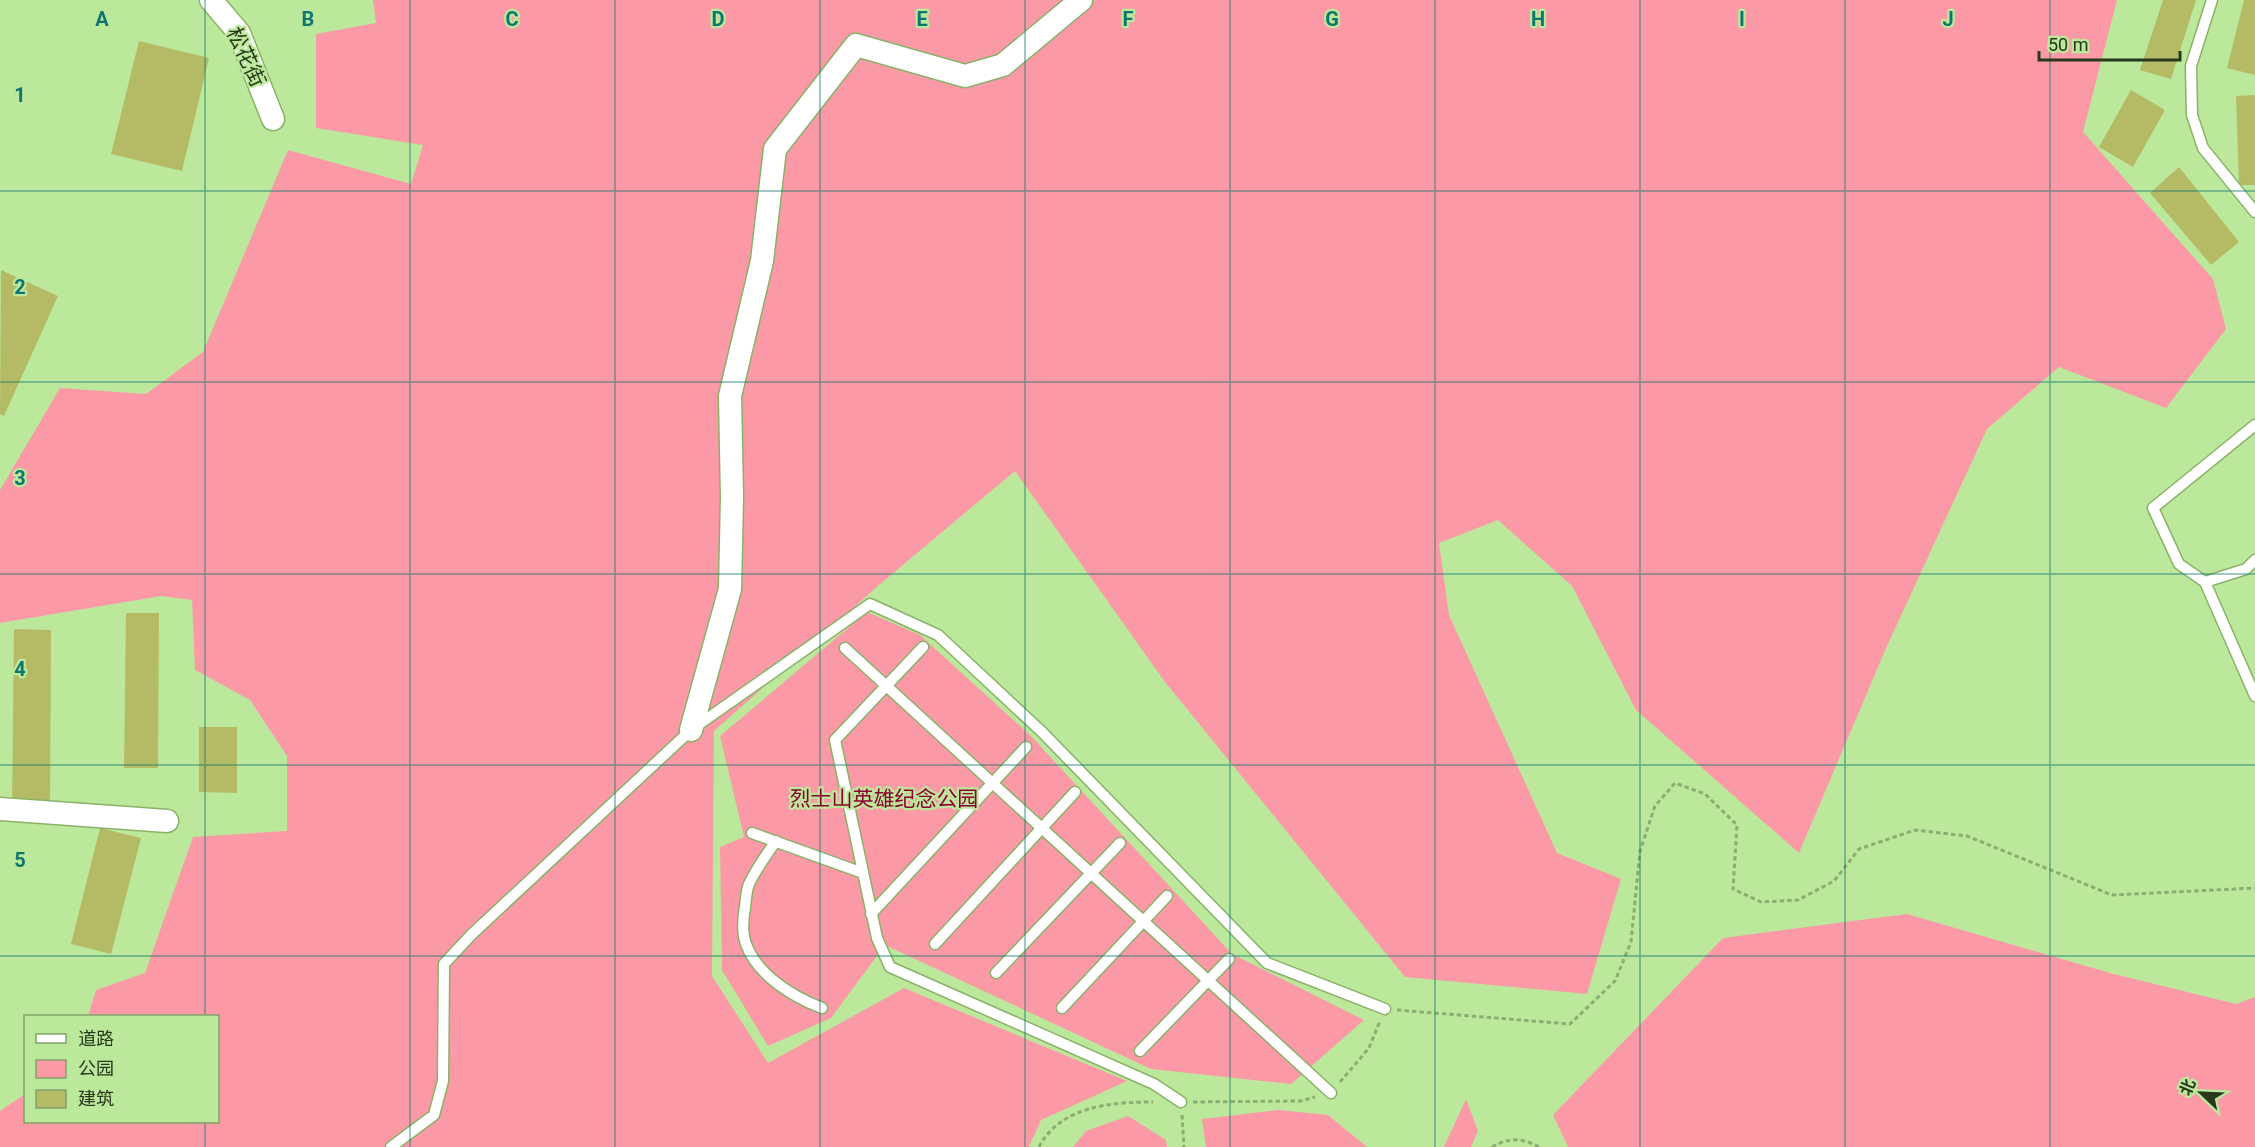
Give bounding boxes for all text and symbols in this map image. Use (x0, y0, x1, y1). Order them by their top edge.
text: A (95, 7, 109, 31)
text: B (302, 7, 314, 31)
text: C (505, 7, 519, 31)
text: D (712, 7, 725, 31)
text: E (916, 7, 928, 31)
text: F (1123, 7, 1134, 31)
text: G (1325, 7, 1339, 31)
text: H (1531, 7, 1545, 31)
text: I (1739, 7, 1745, 31)
text: J (1942, 7, 1954, 31)
street label: 松花街 (222, 23, 270, 91)
scale bar (2039, 24, 2180, 62)
text: 50 m (2048, 34, 2088, 55)
text: 1 (14, 83, 26, 107)
text: 2 (14, 275, 26, 299)
text: 3 (14, 466, 26, 490)
text: 4 (14, 657, 26, 681)
park label: 烈士山英雄纪念公园 (790, 787, 979, 811)
text: 5 (14, 848, 26, 872)
legend (24, 1015, 219, 1123)
text: 道路 (78, 1028, 114, 1049)
text: 公园 (78, 1058, 114, 1079)
north arrow (2171, 1063, 2231, 1123)
text: 北 (2176, 1076, 2200, 1098)
text: 建筑 (78, 1088, 114, 1109)

